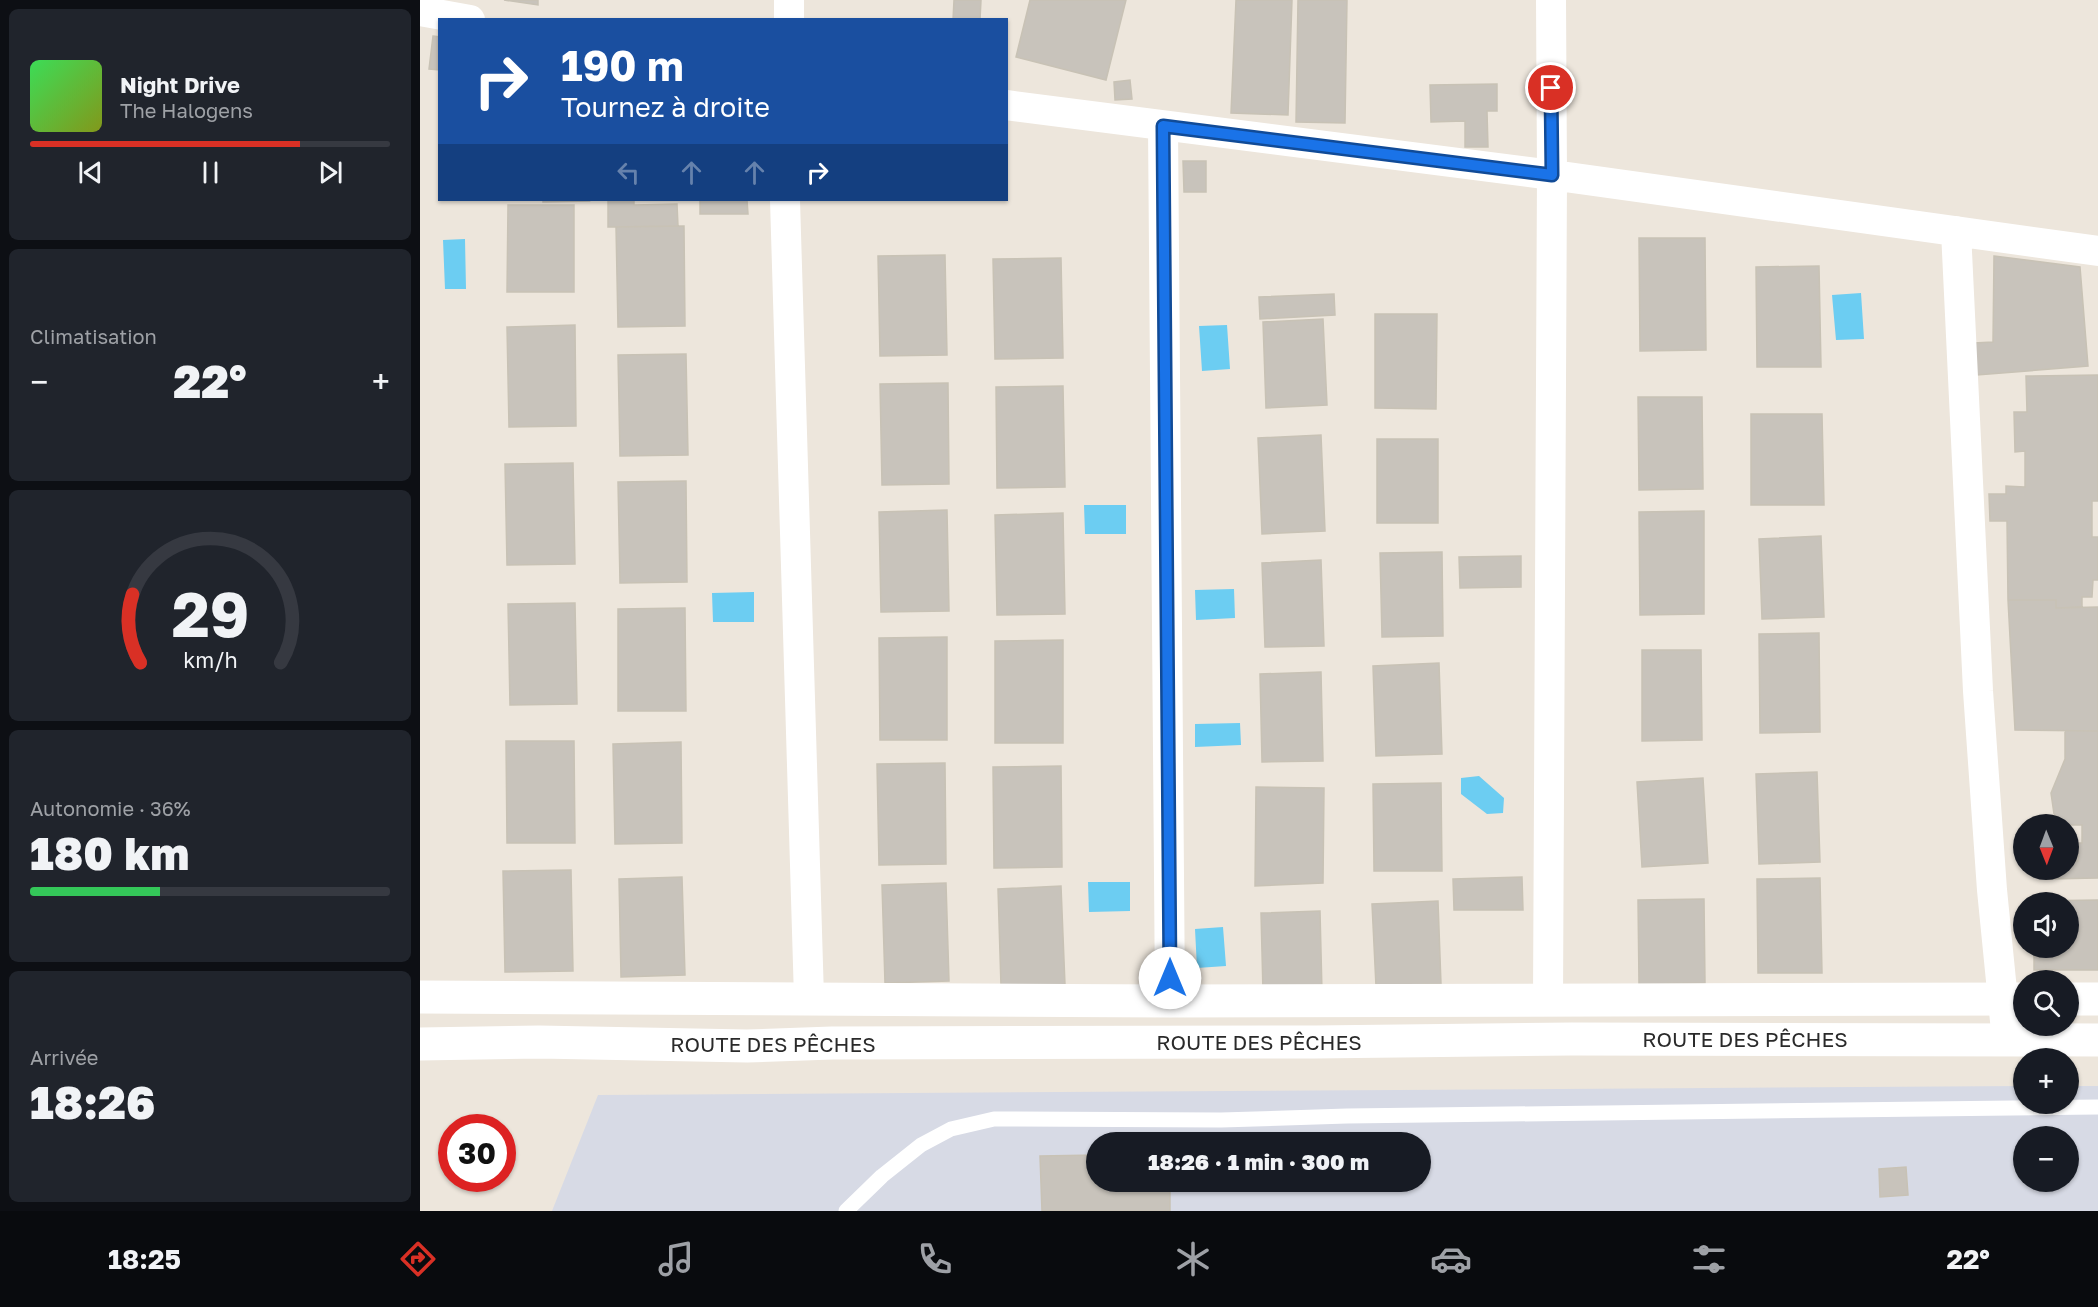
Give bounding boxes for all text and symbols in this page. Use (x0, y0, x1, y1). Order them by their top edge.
text: 190 m (561, 40, 684, 90)
icon: right (462, 42, 540, 120)
pin (1525, 62, 1576, 113)
text: Night Drive (120, 71, 240, 98)
icon: arrive (1534, 71, 1567, 104)
text: Tournez à droite (561, 91, 770, 123)
text: The Halogens (120, 98, 253, 122)
icon: previous (74, 156, 107, 189)
icon: pause (194, 156, 227, 189)
icon: next (314, 156, 347, 189)
icon: left (612, 156, 645, 189)
icon: ahead (675, 156, 708, 189)
icon: ahead (738, 156, 771, 189)
icon: right (801, 156, 834, 189)
text: Climatisation (30, 324, 157, 348)
text: 22° (173, 354, 247, 408)
text: − (30, 362, 48, 401)
text: + (372, 362, 390, 401)
text: 29 (171, 576, 249, 651)
text: km/h (183, 647, 237, 673)
text: Autonomie · 36% (30, 796, 191, 820)
north arrow (2013, 814, 2079, 880)
map controls (2013, 814, 2079, 1192)
text: 180 km (30, 826, 189, 880)
button: sound (2013, 892, 2079, 958)
position arrow (1138, 946, 1202, 1010)
button: search (2013, 970, 2079, 1036)
street label: ROUTE DES PÊCHES (1642, 1026, 1848, 1052)
street label: ROUTE DES PÊCHES (1156, 1029, 1362, 1055)
street label: ROUTE DES PÊCHES (670, 1031, 876, 1057)
text: Arrivée (30, 1045, 98, 1069)
button: + (2013, 1048, 2079, 1114)
text: 18:26 (30, 1075, 155, 1129)
speed limit sign: 30 (438, 1114, 516, 1192)
button: − (2013, 1126, 2079, 1192)
text: 18:26 · 1 min · 300 m (1148, 1148, 1369, 1175)
icon: directions (397, 1238, 439, 1280)
icon: music (655, 1238, 697, 1280)
icon: phone (914, 1238, 956, 1280)
icon: climate (1172, 1238, 1214, 1280)
icon: car (1430, 1238, 1472, 1280)
icon: filters (1688, 1238, 1730, 1280)
text: 18:25 (108, 1243, 181, 1275)
text: 22° (1946, 1243, 1990, 1275)

